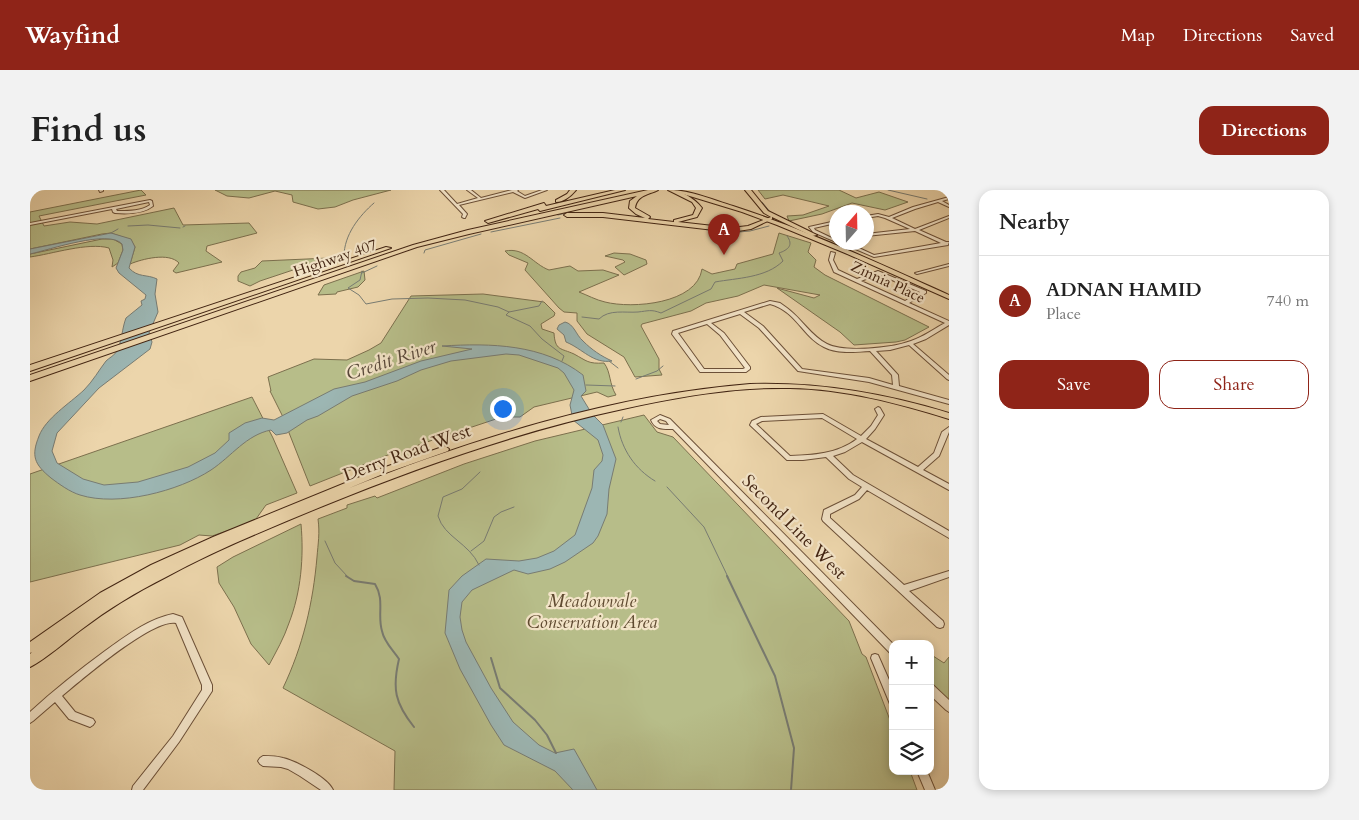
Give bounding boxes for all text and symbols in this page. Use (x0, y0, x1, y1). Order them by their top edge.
text: Wayfind (25, 19, 120, 52)
text: Map (1121, 23, 1155, 48)
text: Directions (1183, 23, 1262, 48)
text: Saved (1290, 23, 1334, 48)
text: Find us (30, 106, 146, 154)
button: Directions (1199, 106, 1329, 155)
north arrow (829, 205, 874, 250)
text: Nearby (999, 208, 1070, 237)
pin: A (708, 214, 740, 255)
street label: Highway 407 (291, 234, 380, 282)
street label: Zinnia Place (848, 256, 928, 308)
text: ADNAN HAMID (1046, 277, 1202, 303)
text: A (1009, 290, 1021, 312)
text: 740 m (1267, 290, 1309, 312)
text: Place (1046, 303, 1081, 325)
water label: Credit River (343, 333, 440, 387)
button: Save (999, 360, 1149, 409)
button: Share (1159, 360, 1309, 409)
your location (490, 396, 516, 422)
street label: Derry Road West (340, 418, 475, 488)
street label: Second Line West (736, 469, 852, 585)
park label: Meadowvale Conservation Area (527, 589, 657, 635)
map controls (889, 640, 934, 775)
button: + (889, 640, 934, 685)
button: − (889, 685, 934, 730)
button: layers (889, 730, 934, 775)

